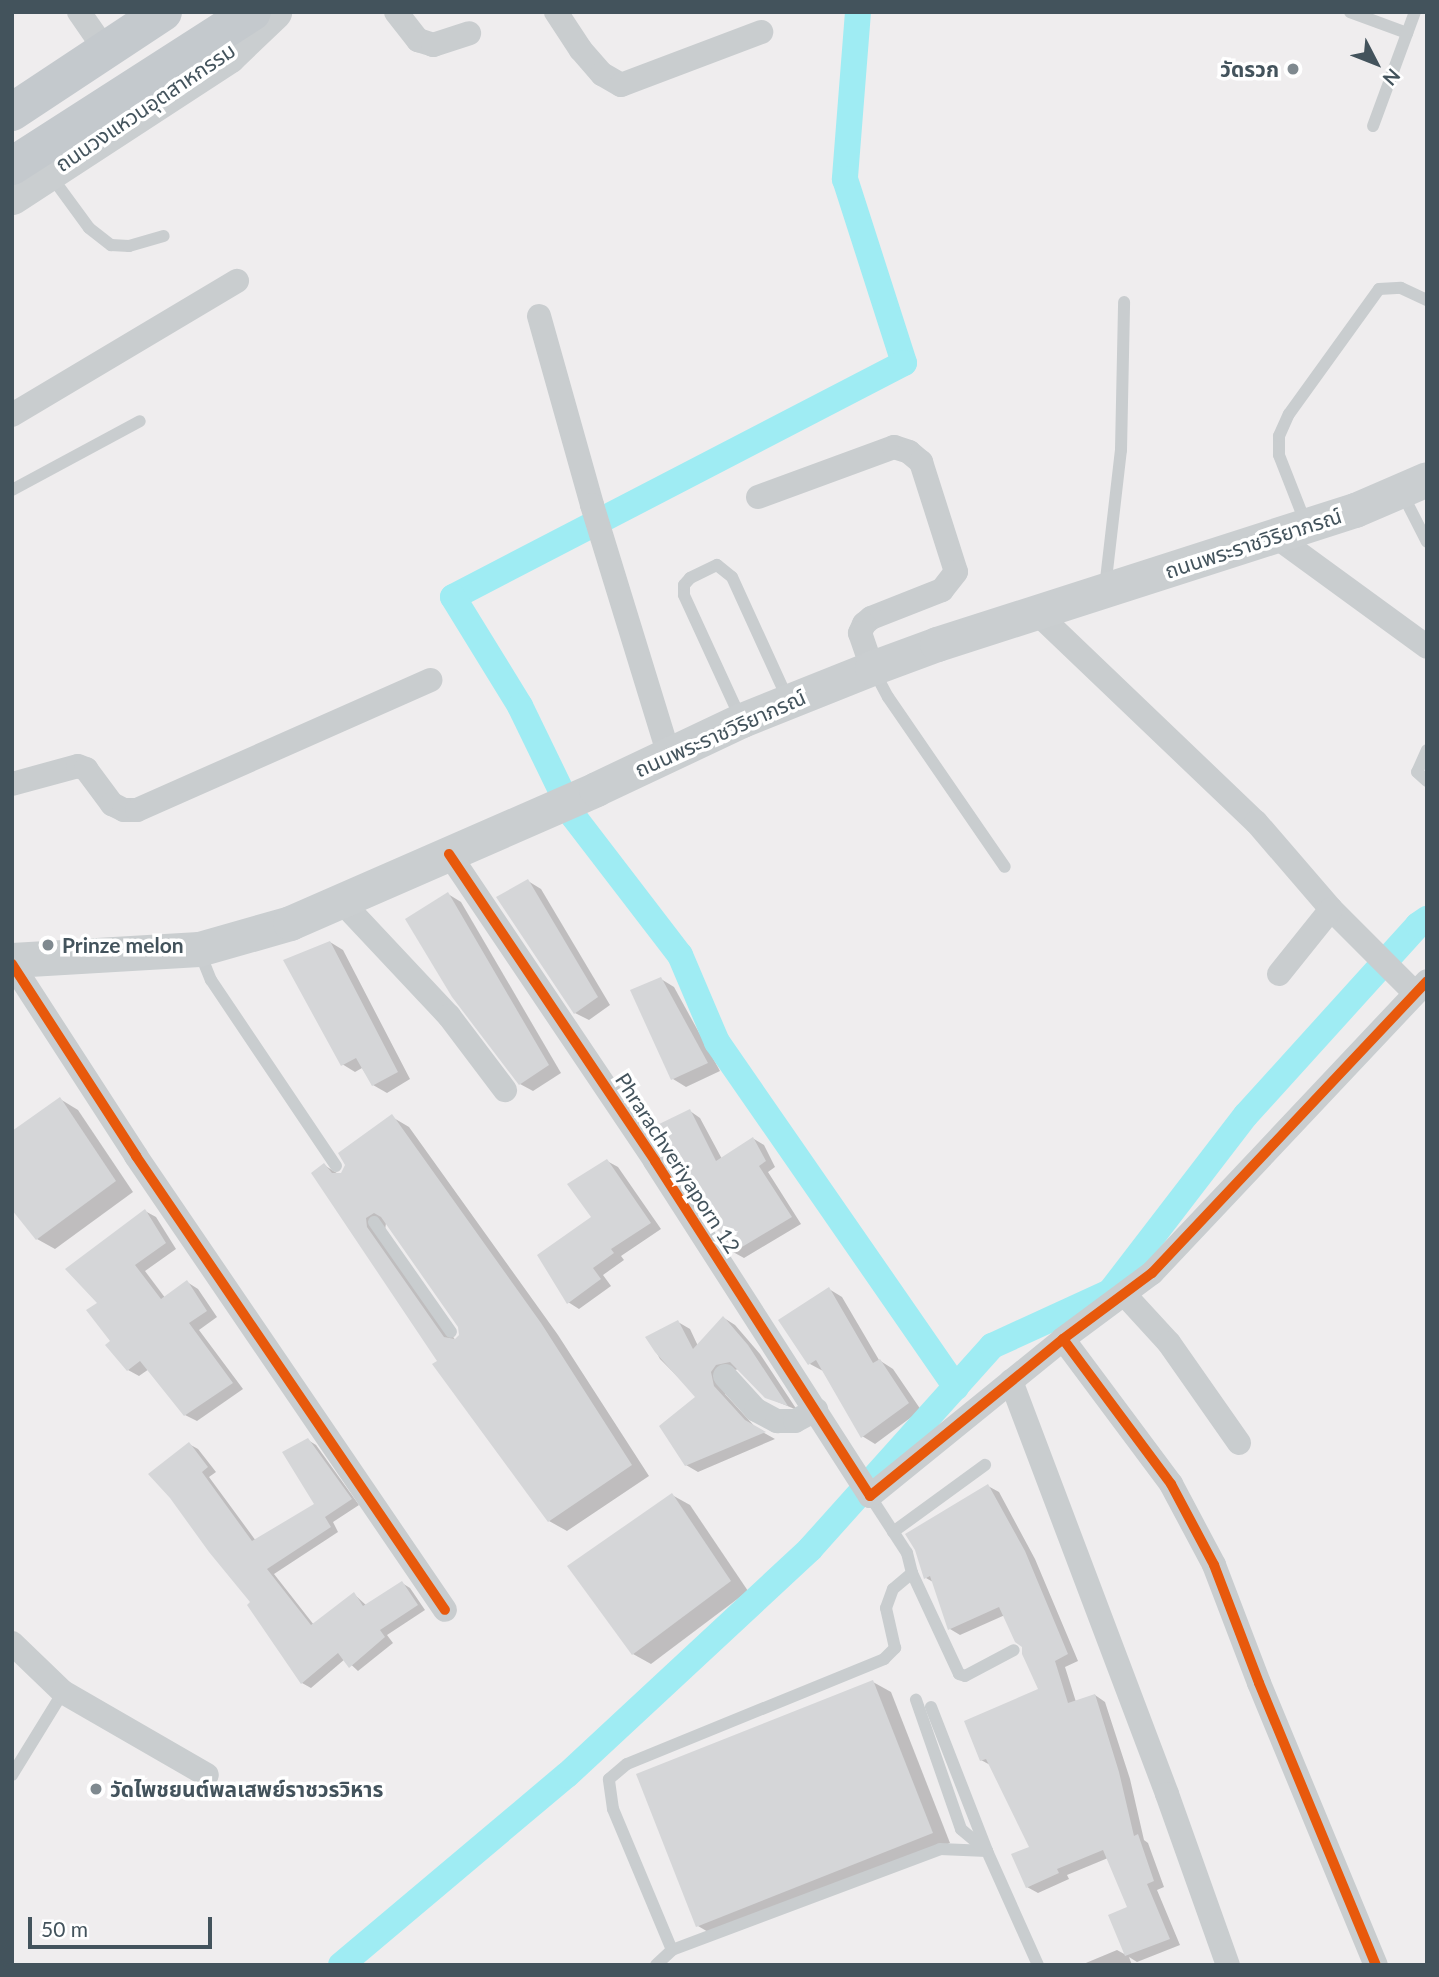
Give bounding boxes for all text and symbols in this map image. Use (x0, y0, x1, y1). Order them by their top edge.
north arrow (1341, 28, 1411, 98)
street label: ถนนวงแหวนอุตสาหกรรม (50, 37, 240, 177)
place label: วัดรวก (1220, 56, 1279, 82)
marker: วัดรวก (1285, 61, 1301, 77)
text: N (1379, 64, 1405, 91)
street label: ถนนพระราชวิริยาภรณ์ (1161, 503, 1345, 583)
street label: ถนนพระราชวิริยาภรณ์ (631, 684, 809, 782)
place label: Prinze melon (62, 932, 184, 958)
marker: Prinze melon (40, 937, 56, 953)
street label: Phrarachveriyaporn 12 (610, 1068, 746, 1258)
place label: วัดไพชยนต์พลเสพย์ราชวรวิหาร (110, 1776, 383, 1802)
marker: วัดไพชยนต์พลเสพย์ราชวรวิหาร (88, 1781, 104, 1797)
scale bar (32, 1904, 215, 1948)
text: 50 m (41, 1916, 88, 1941)

